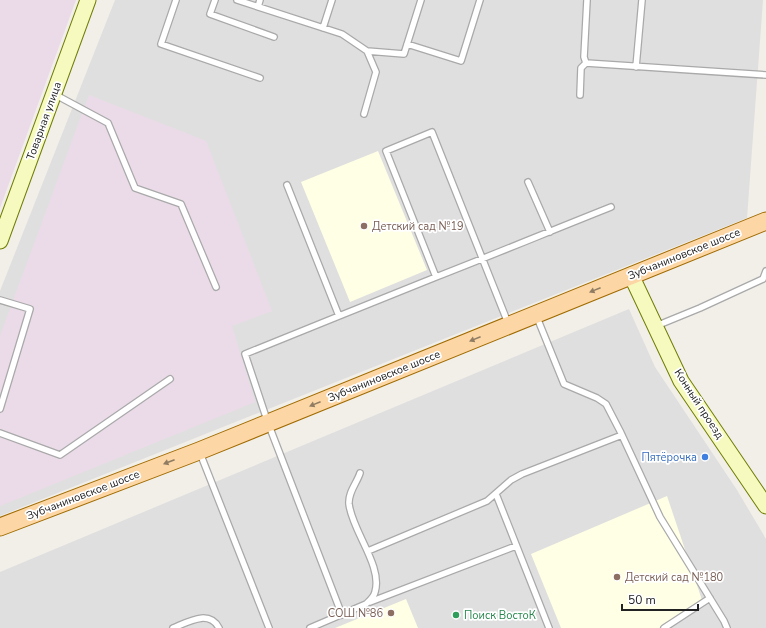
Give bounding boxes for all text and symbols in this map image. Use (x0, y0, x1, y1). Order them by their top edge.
street label: Товарная улица (23, 80, 65, 162)
place label: Детский сад №19 (372, 219, 464, 234)
marker: Детский сад №19 (359, 221, 369, 231)
street label: Зубчаниновское шоссе (626, 225, 742, 283)
one-way arrow (590, 287, 601, 293)
one-way arrow (468, 336, 480, 342)
street label: Зубчаниновское шоссе (326, 347, 442, 405)
street label: Конный проезд (671, 366, 728, 442)
one-way arrow (309, 401, 321, 407)
place label: Пятёрочка (641, 450, 697, 465)
marker: Пятёрочка (700, 452, 710, 462)
one-way arrow (162, 460, 174, 466)
street label: Зубчаниновское шоссе (24, 466, 142, 524)
place label: Детский сад №180 (625, 570, 724, 585)
marker: Детский сад №180 (612, 572, 622, 582)
scale bar (622, 586, 698, 612)
text: 50 m (628, 592, 656, 608)
place label: СОШ №86 (328, 606, 383, 621)
marker: СОШ №86 (386, 608, 396, 618)
place label: Поиск ВостоК (464, 608, 536, 623)
marker: Поиск ВостоК (451, 610, 461, 620)

